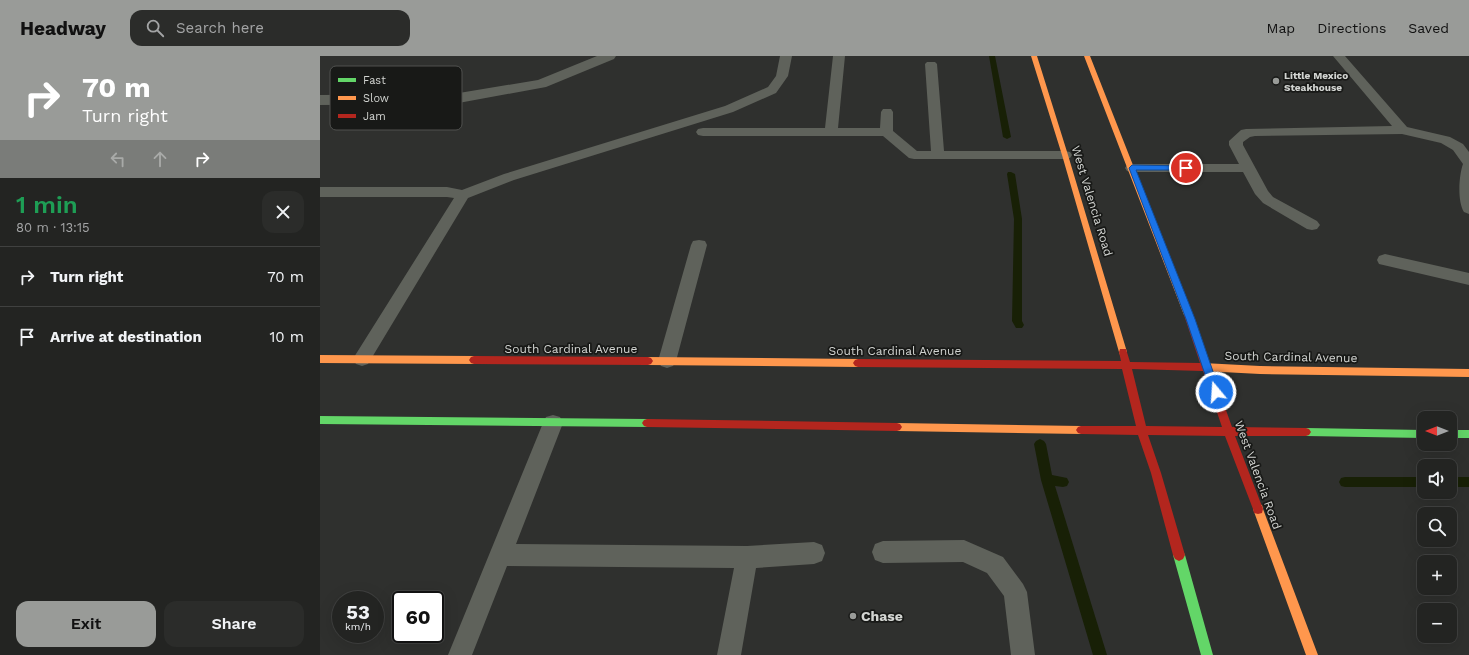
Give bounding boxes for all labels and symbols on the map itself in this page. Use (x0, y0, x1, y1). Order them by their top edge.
legend (330, 66, 462, 130)
place label: Little Mexico Steakhouse (1284, 70, 1348, 93)
text: Fast (363, 74, 386, 87)
marker: Little Mexico Steakhouse (1271, 76, 1281, 86)
text: Slow (363, 92, 389, 105)
text: Jam (363, 110, 386, 123)
street label: West Valencia Road (1069, 144, 1115, 258)
pin (1169, 151, 1203, 185)
street label: South Cardinal Avenue (505, 342, 637, 356)
street label: South Cardinal Avenue (829, 344, 961, 358)
street label: South Cardinal Avenue (1224, 349, 1358, 365)
position arrow (1195, 371, 1237, 413)
north arrow (1417, 411, 1457, 451)
street label: West Valencia Road (1232, 419, 1284, 531)
speed limit sign: 60 (392, 591, 444, 643)
place label: Chase (861, 608, 903, 624)
marker: Chase (848, 611, 858, 621)

